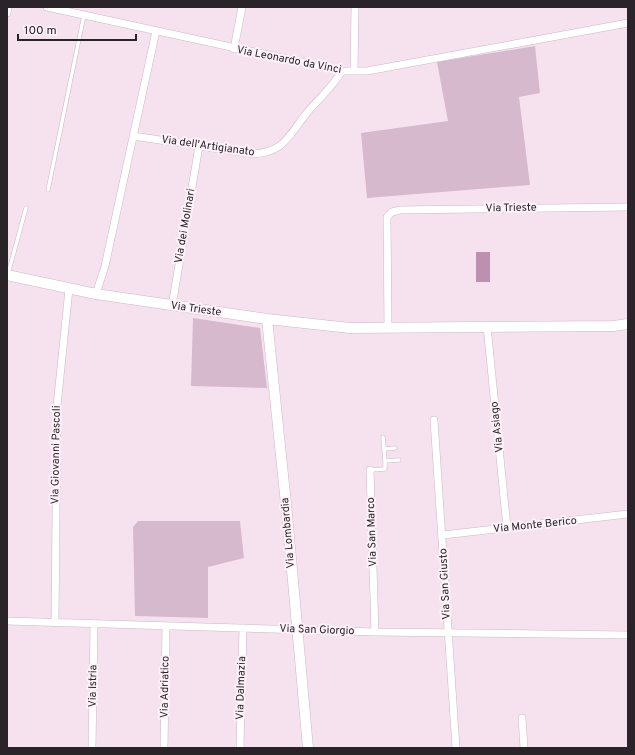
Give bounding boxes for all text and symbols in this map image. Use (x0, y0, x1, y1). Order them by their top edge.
scale bar (18, 16, 136, 42)
text: 100 m (24, 23, 57, 39)
street label: Via Leonardo da Vinci (235, 43, 343, 77)
street label: Via dell'Artigianato (160, 133, 256, 159)
street label: Via dei Molinari (172, 188, 198, 264)
street label: Via Trieste (485, 201, 537, 215)
street label: Via Trieste (170, 299, 222, 320)
street label: Via Asiago (487, 401, 507, 453)
street label: Via Giovanni Pascoli (48, 405, 64, 505)
street label: Via Lombardia (278, 497, 298, 569)
street label: Via San Marco (364, 497, 380, 567)
street label: Via Monte Berico (493, 514, 577, 536)
street label: Via San Giusto (436, 548, 454, 620)
street label: Via San Giorgio (279, 622, 355, 638)
street label: Via Adriatico (157, 656, 173, 718)
street label: Via Dalmazia (233, 656, 249, 720)
street label: Via Istria (86, 664, 100, 708)

